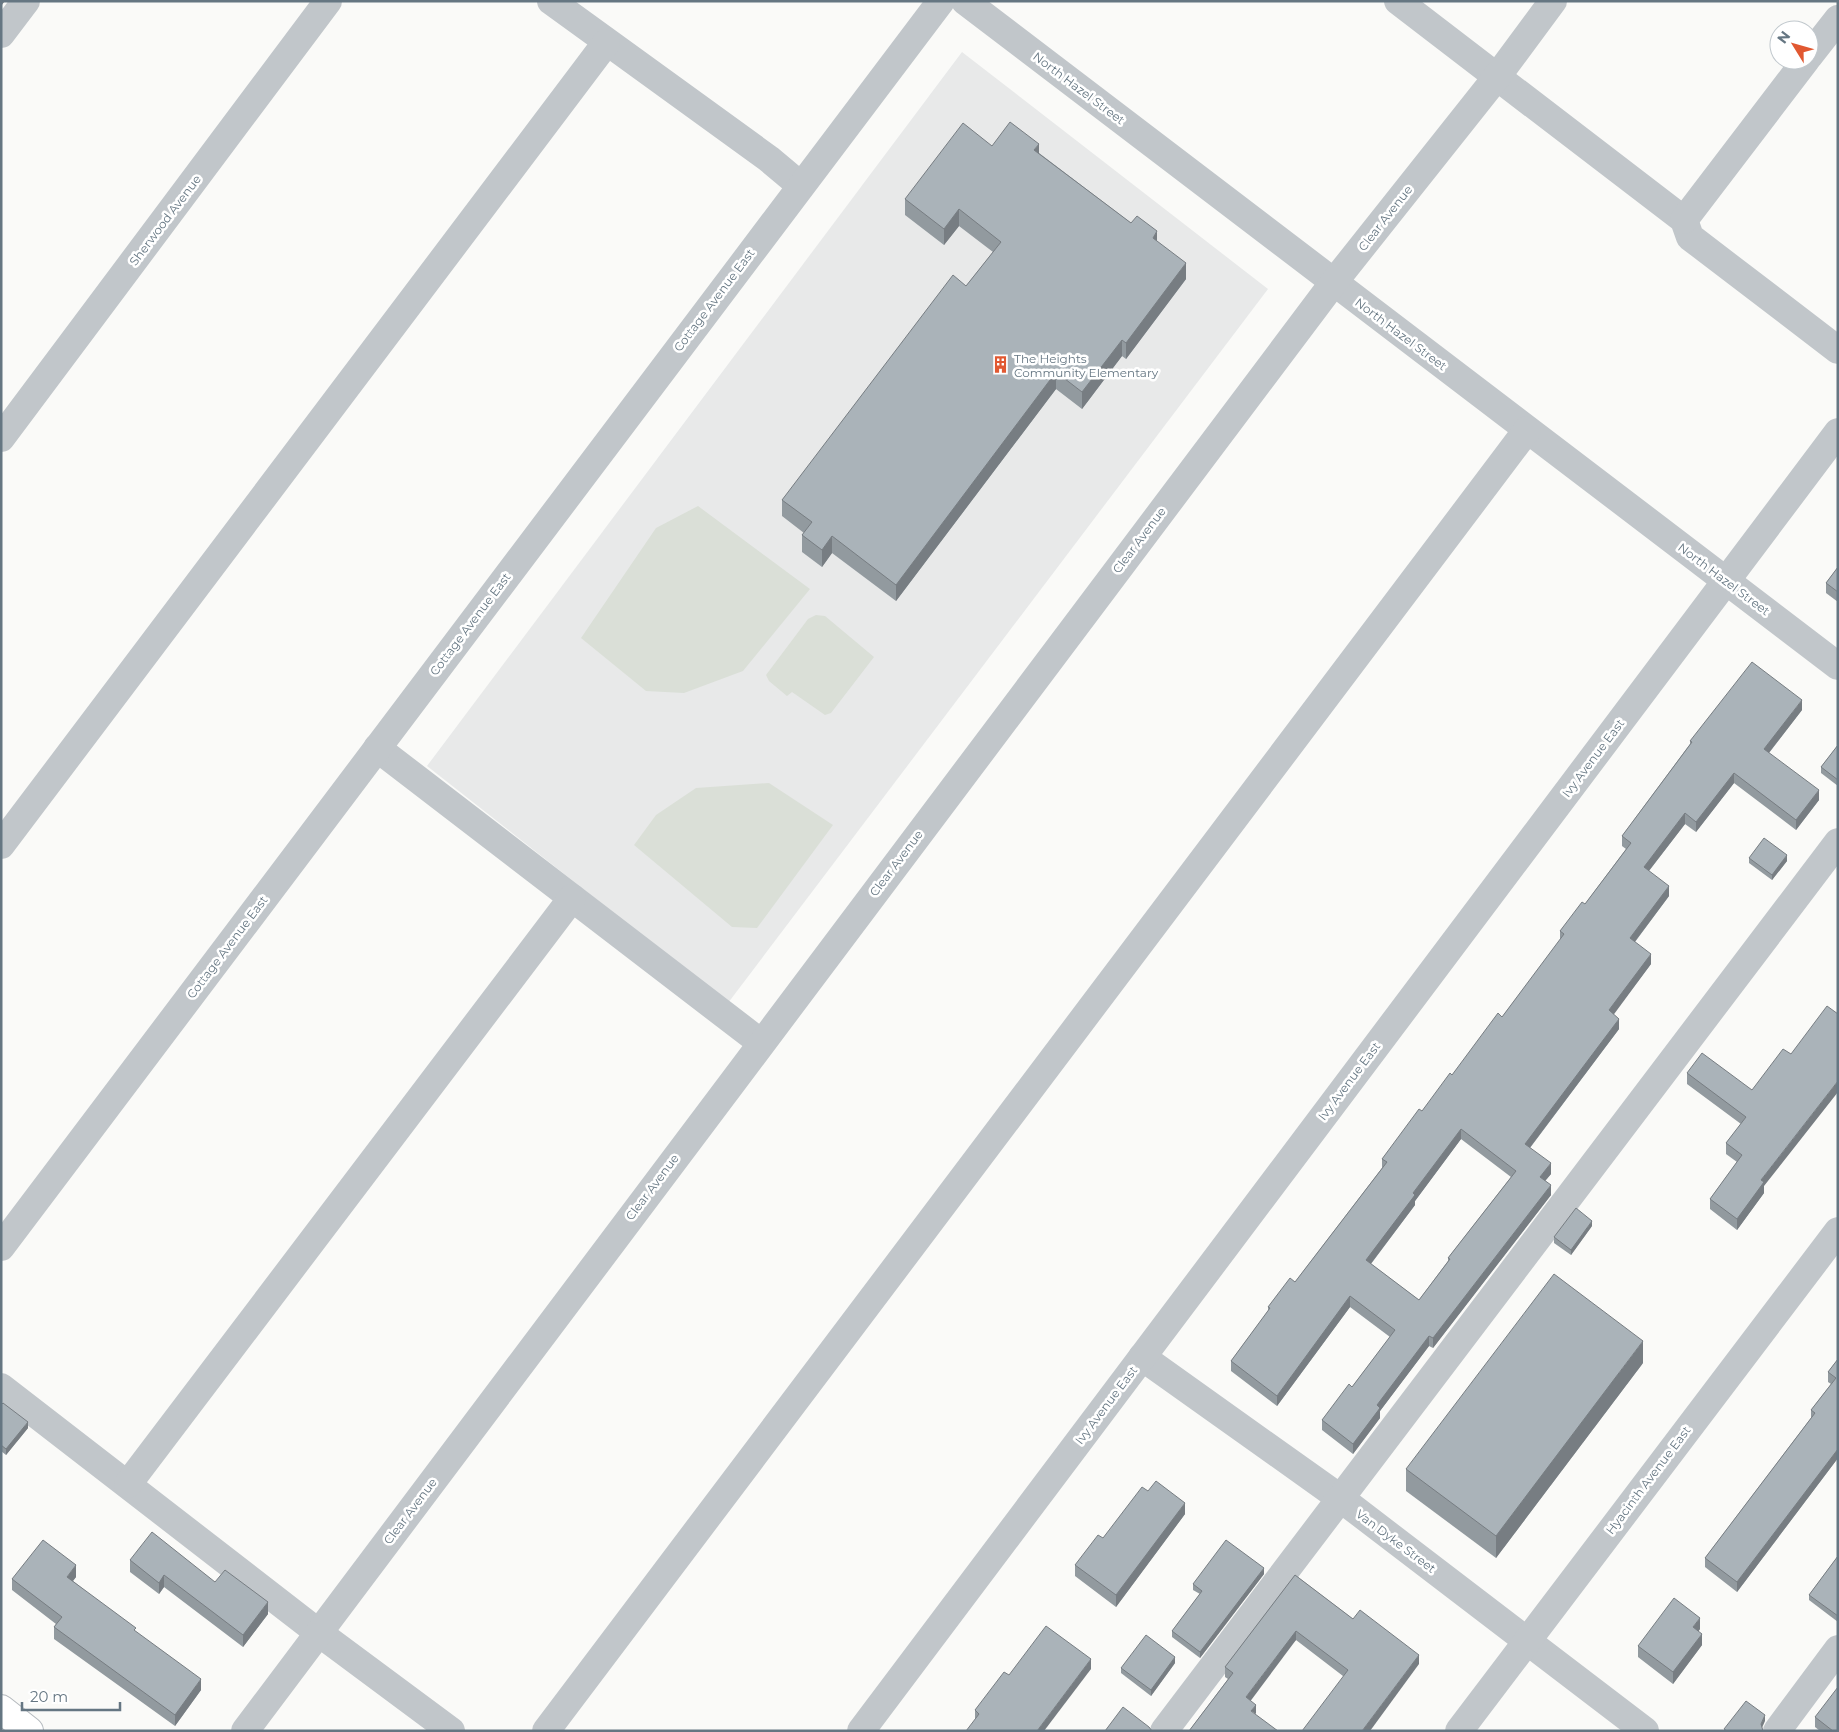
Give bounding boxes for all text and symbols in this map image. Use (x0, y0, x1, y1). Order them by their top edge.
north arrow (1769, 20, 1819, 70)
text: N (1773, 27, 1794, 47)
street label: North Hazel Street (1030, 49, 1128, 128)
street label: Sherwood Avenue (126, 172, 204, 268)
street label: Clear Avenue (1355, 182, 1415, 254)
street label: Cottage Avenue East (670, 245, 758, 354)
street label: North Hazel Street (1352, 295, 1450, 374)
place label: The Heights Community Elementary (1014, 351, 1159, 380)
building icon: The Heights Community Elementary (990, 355, 1010, 375)
street label: Clear Avenue (1109, 504, 1169, 576)
street label: North Hazel Street (1675, 540, 1773, 619)
street label: Cottage Avenue East (426, 569, 514, 678)
street label: Ivy Avenue East (1559, 716, 1627, 800)
street label: Clear Avenue (866, 827, 926, 899)
street label: Cottage Avenue East (183, 892, 271, 1001)
street label: Ivy Avenue East (1315, 1039, 1383, 1123)
street label: Clear Avenue (622, 1151, 682, 1223)
street label: Ivy Avenue East (1072, 1363, 1140, 1447)
street label: Hyacinth Avenue East (1602, 1423, 1694, 1537)
street label: Clear Avenue (380, 1475, 440, 1547)
street label: Van Dyke Street (1353, 1506, 1439, 1576)
scale bar (22, 1680, 120, 1712)
text: 20 m (30, 1687, 68, 1706)

